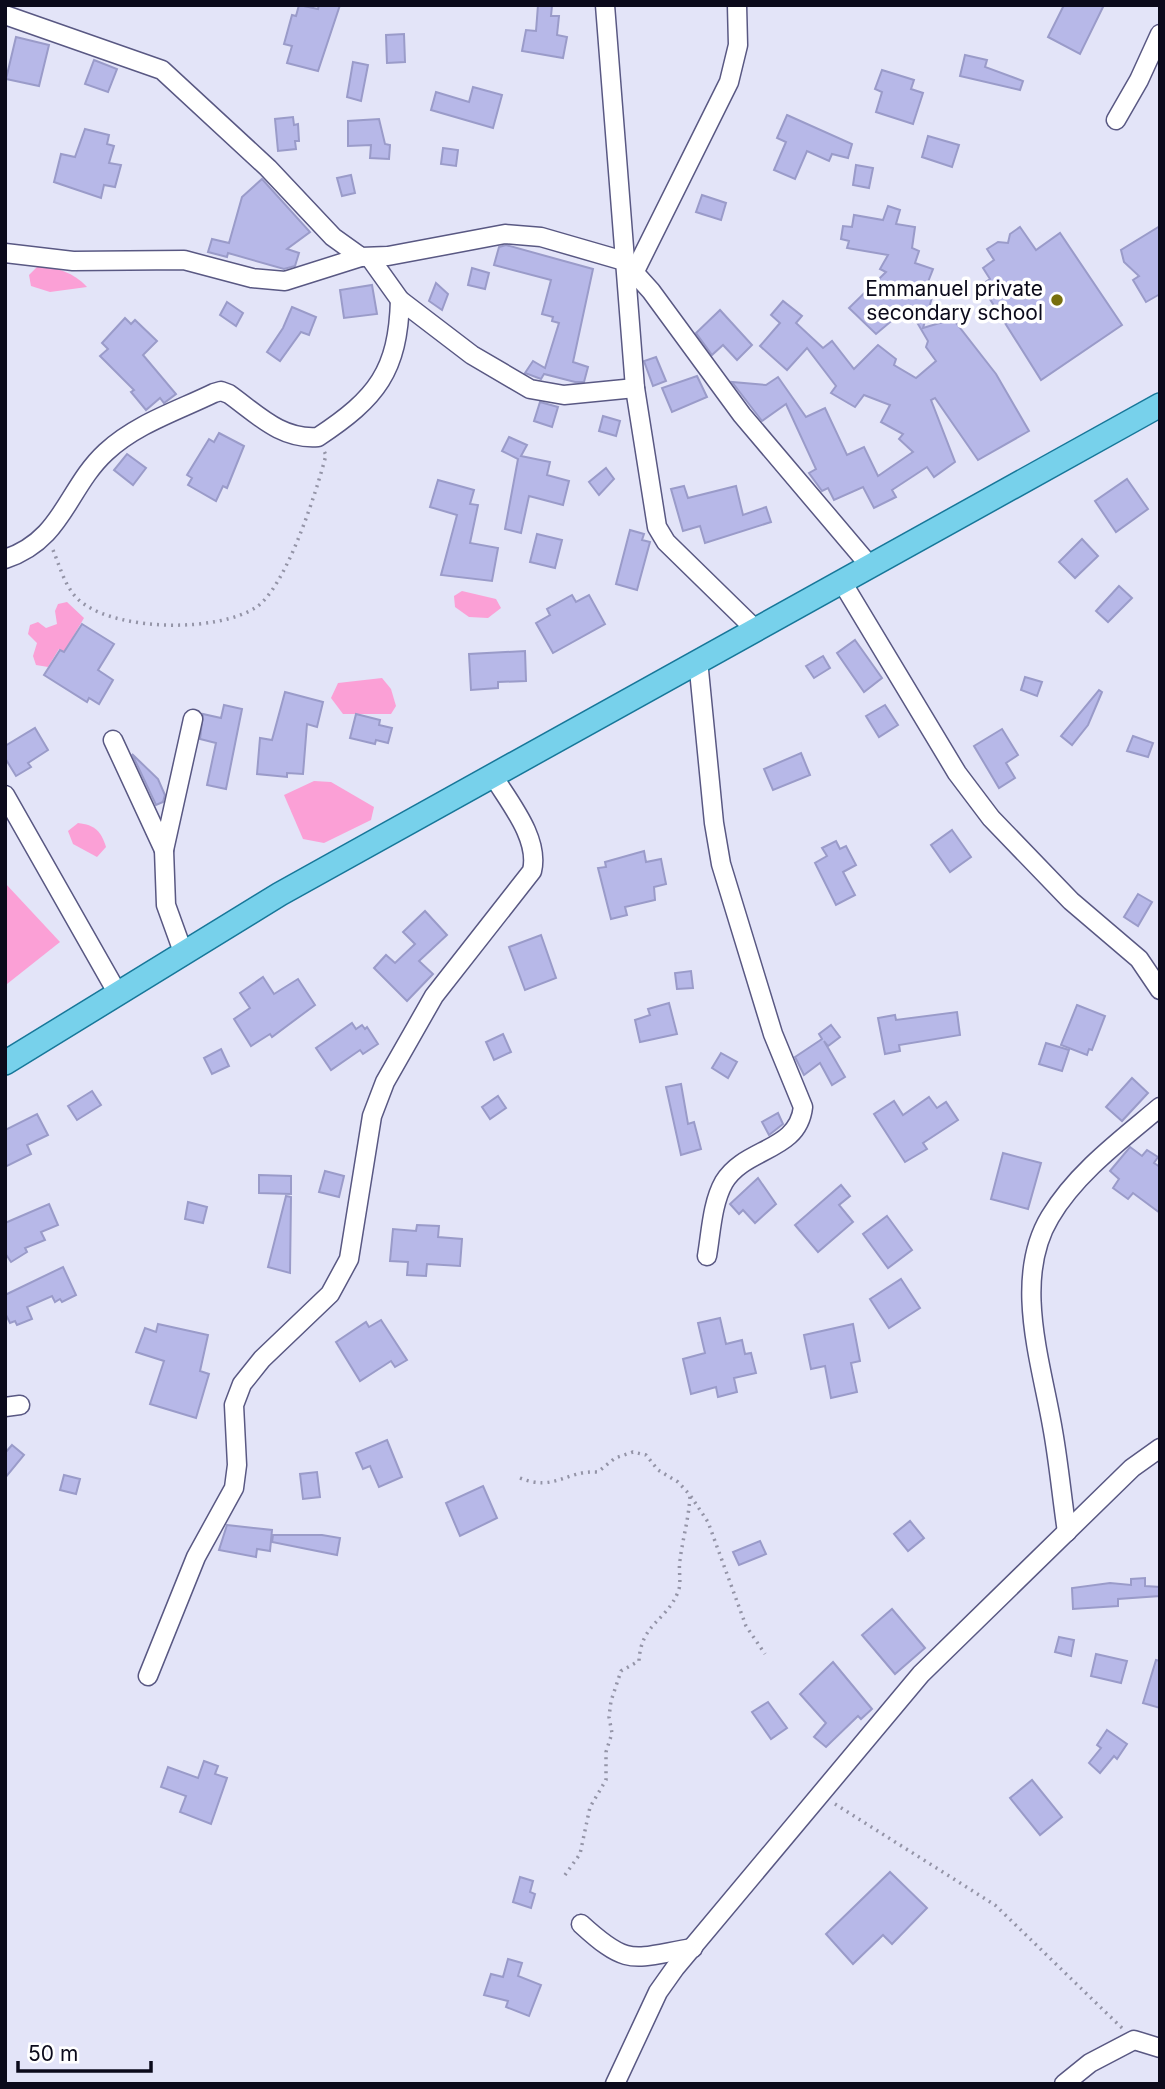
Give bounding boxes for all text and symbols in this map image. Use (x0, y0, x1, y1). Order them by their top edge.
place label: Emmanuel private secondary school (865, 276, 1043, 325)
marker: Emmanuel private secondary school (1049, 292, 1065, 308)
scale bar (18, 2030, 150, 2074)
text: 50 m (28, 2041, 78, 2066)

